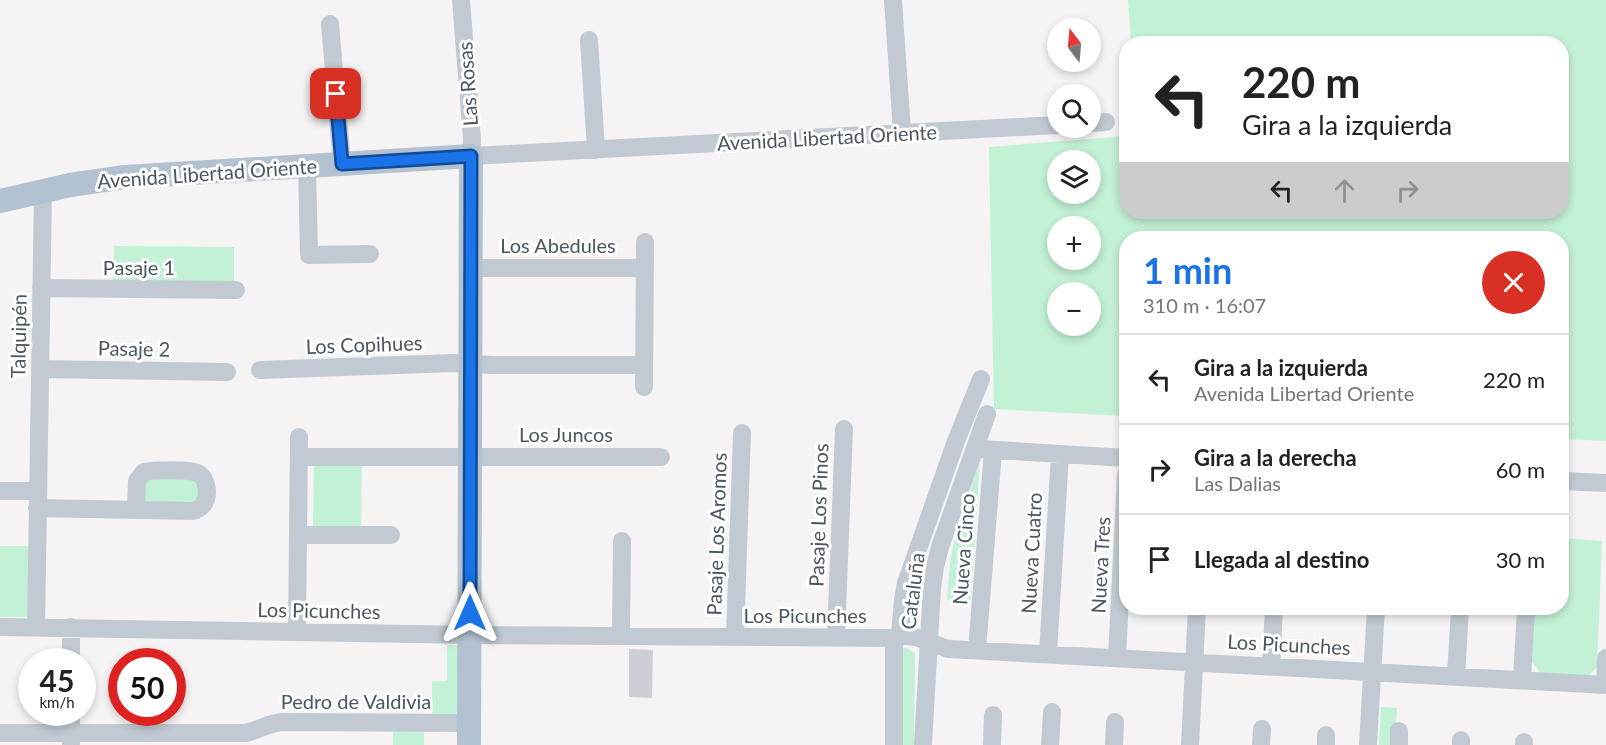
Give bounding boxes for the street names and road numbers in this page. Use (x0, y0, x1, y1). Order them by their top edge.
street label: Las Rosas (452, 41, 482, 127)
street label: Avenida Libertad Oriente (716, 119, 938, 155)
street label: Avenida Libertad Oriente (96, 153, 318, 193)
street label: Los Abedules (500, 233, 616, 257)
street label: Pasaje 1 (103, 255, 175, 279)
street label: Talquipén (5, 294, 31, 378)
street label: Los Copihues (305, 330, 423, 358)
street label: Pasaje 2 (98, 335, 170, 361)
street label: Los Juncos (519, 422, 613, 446)
street label: Pasaje Los Pinos (804, 443, 832, 587)
street label: Pasaje Los Aromos (701, 452, 731, 616)
street label: Nueva Cinco (947, 492, 979, 606)
street label: Nueva Cuatro (1016, 492, 1046, 614)
street label: Nueva Tres (1085, 516, 1115, 614)
street label: Cataluña (895, 551, 929, 631)
street label: Los Picunches (257, 597, 381, 623)
street label: Los Picunches (743, 603, 867, 627)
street label: Los Picunches (1227, 629, 1351, 659)
street label: Pedro de Valdivia (281, 689, 431, 713)

